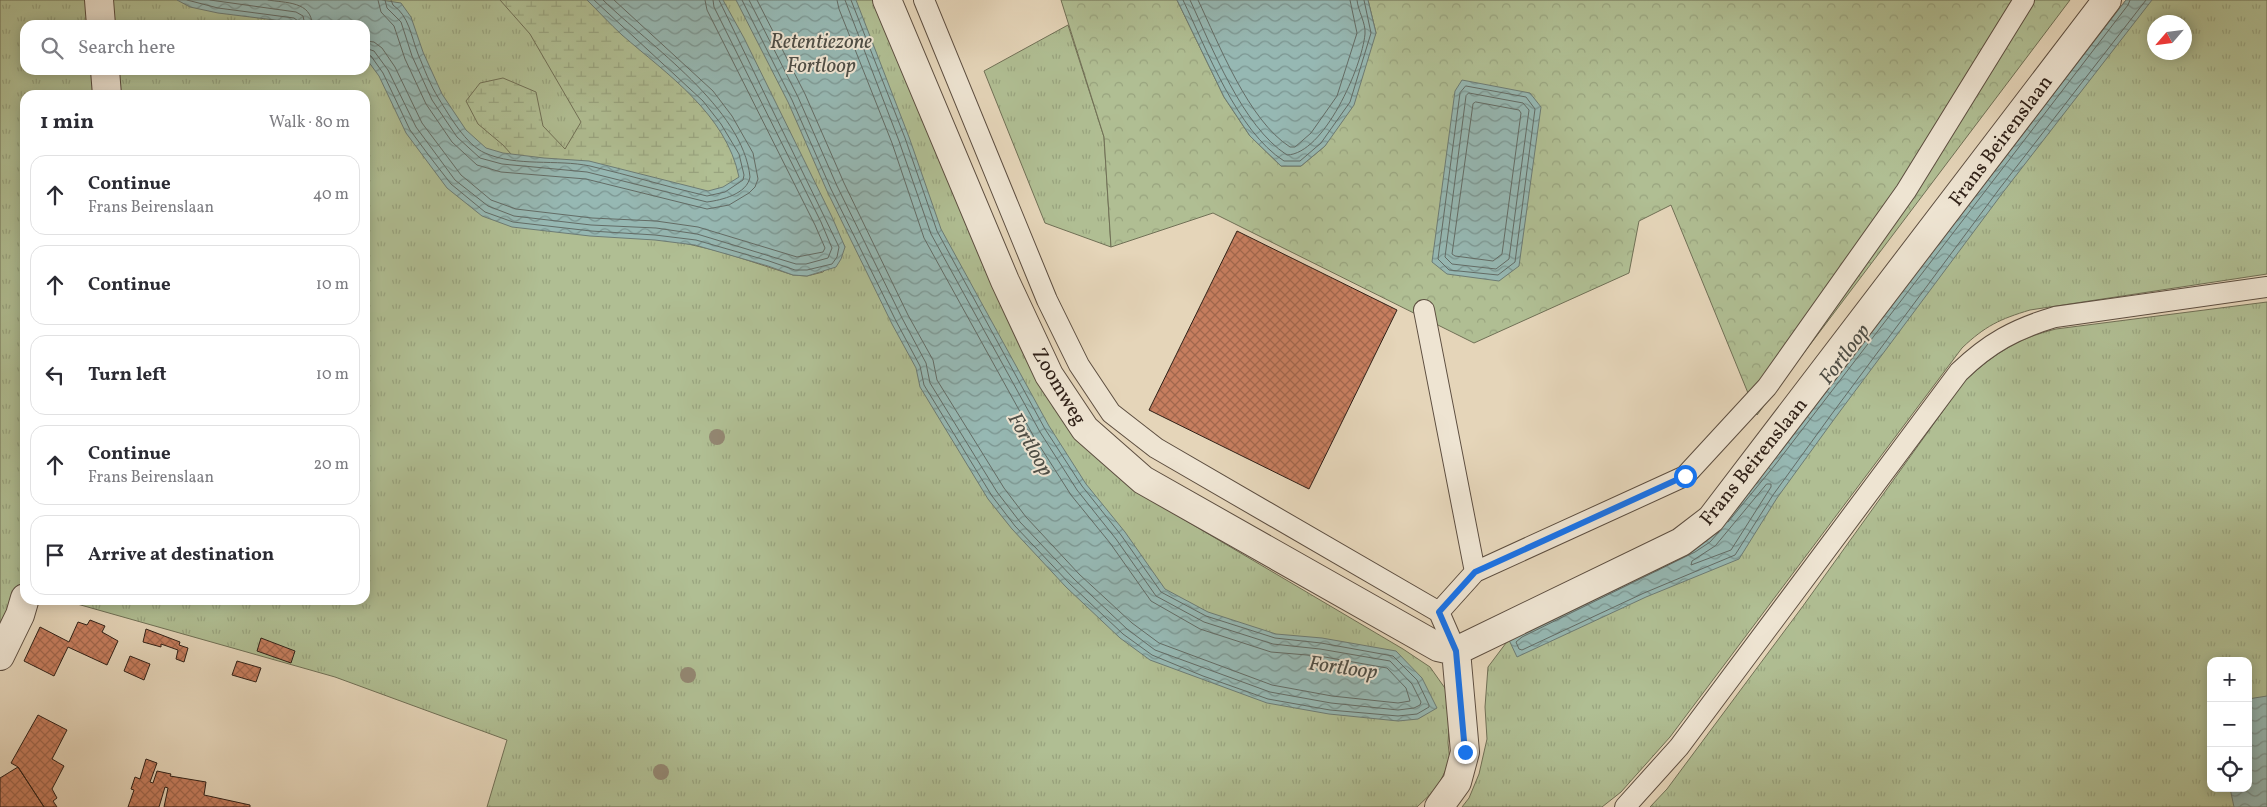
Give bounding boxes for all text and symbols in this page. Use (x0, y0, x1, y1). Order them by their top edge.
north arrow (2147, 15, 2192, 60)
search box (20, 20, 370, 75)
water label: Retentiezone Fortloop (770, 28, 872, 81)
icon: search (38, 34, 66, 62)
text: Search here (78, 35, 175, 61)
street label: Frans Beirenslaan (1943, 70, 2060, 213)
text: 1 min (40, 108, 94, 137)
text: Walk · 80 m (269, 112, 350, 134)
text: Continue (88, 171, 171, 197)
icon: ahead (41, 181, 69, 209)
text: 40 m (313, 184, 349, 206)
text: Frans Beirenslaan (88, 197, 214, 219)
icon: ahead (41, 271, 69, 299)
text: Continue (88, 272, 171, 298)
text: 10 m (316, 274, 349, 296)
water label: Fortloop (1813, 318, 1878, 391)
street label: Zoomweg (1024, 343, 1092, 431)
icon: left (41, 361, 69, 389)
text: Turn left (88, 362, 167, 388)
text: 10 m (316, 364, 349, 386)
street label: Frans Beirenslaan (1694, 392, 1815, 532)
water label: Fortloop (1000, 408, 1060, 482)
text: Continue (88, 441, 171, 467)
icon: ahead (41, 451, 69, 479)
text: 20 m (314, 454, 349, 476)
route start (1674, 465, 1697, 488)
text: Frans Beirenslaan (88, 467, 214, 489)
icon: arrive (41, 541, 69, 569)
text: Arrive at destination (88, 542, 274, 568)
water label: Fortloop (1307, 649, 1379, 688)
map controls (2207, 657, 2252, 792)
button: + (2207, 657, 2252, 702)
button: − (2207, 702, 2252, 747)
route end (1454, 741, 1477, 764)
button: locate (2207, 747, 2252, 792)

